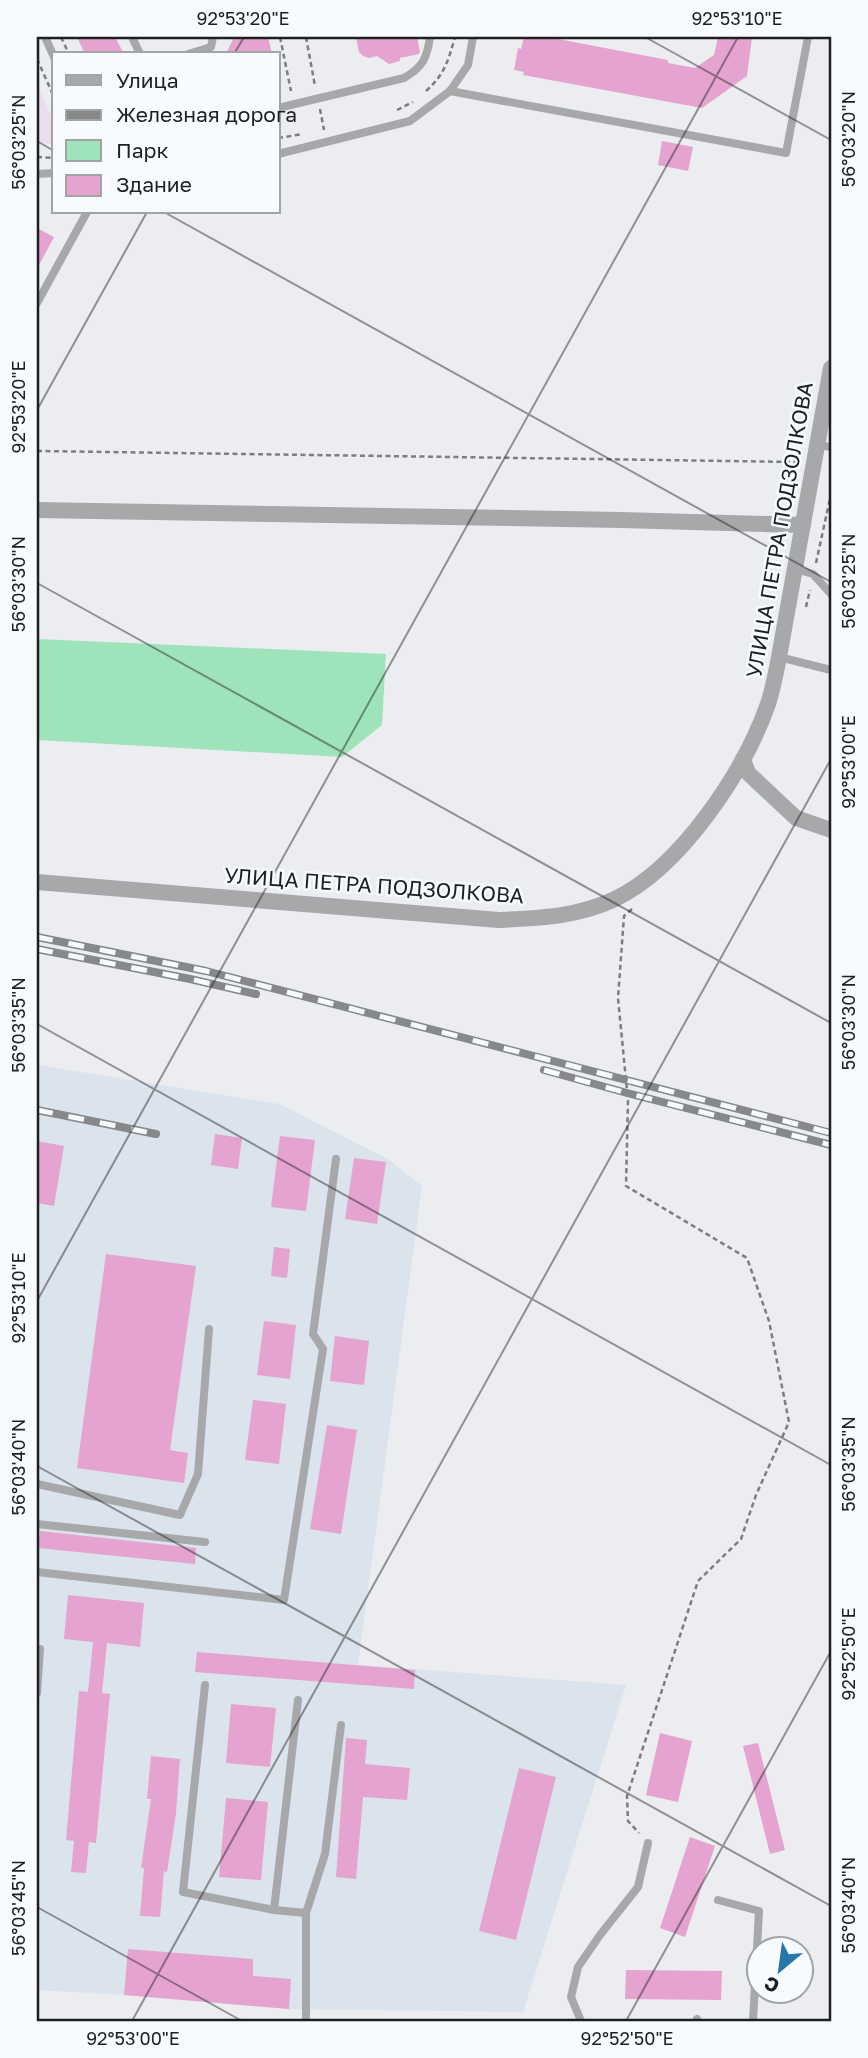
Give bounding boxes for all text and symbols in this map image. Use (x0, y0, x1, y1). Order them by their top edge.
text: 92°53'20"E (197, 7, 289, 29)
text: 92°53'10"E (691, 7, 783, 29)
legend (52, 52, 280, 214)
text: Улица (116, 67, 179, 93)
text: 56°03'20"N (837, 91, 859, 187)
text: 56°03'25"N (7, 94, 29, 190)
text: Железная дорога (116, 101, 297, 127)
text: Парк (116, 137, 169, 163)
text: Здание (116, 171, 192, 197)
text: 92°53'20"E (7, 361, 29, 453)
street label: УЛИЦА ПЕТРА ПОДЗОЛКОВА (740, 380, 818, 680)
text: 56°03'25"N (837, 533, 859, 629)
text: 56°03'30"N (7, 536, 29, 632)
text: 92°53'00"E (837, 715, 859, 809)
street label: УЛИЦА ПЕТРА ПОДЗОЛКОВА (223, 862, 525, 908)
text: 56°03'30"N (837, 974, 859, 1070)
text: 56°03'35"N (7, 977, 29, 1073)
text: 92°53'10"E (7, 1252, 29, 1344)
text: 56°03'35"N (837, 1416, 859, 1512)
text: 56°03'40"N (7, 1419, 29, 1515)
text: 92°52'50"E (837, 1608, 859, 1700)
text: 56°03'40"N (837, 1857, 859, 1953)
text: 56°03'45"N (7, 1860, 29, 1956)
north arrow (746, 1936, 816, 2006)
text: С (760, 1972, 783, 1999)
text: 92°53'00"E (86, 2027, 180, 2049)
text: 92°52'50"E (581, 2027, 673, 2049)

